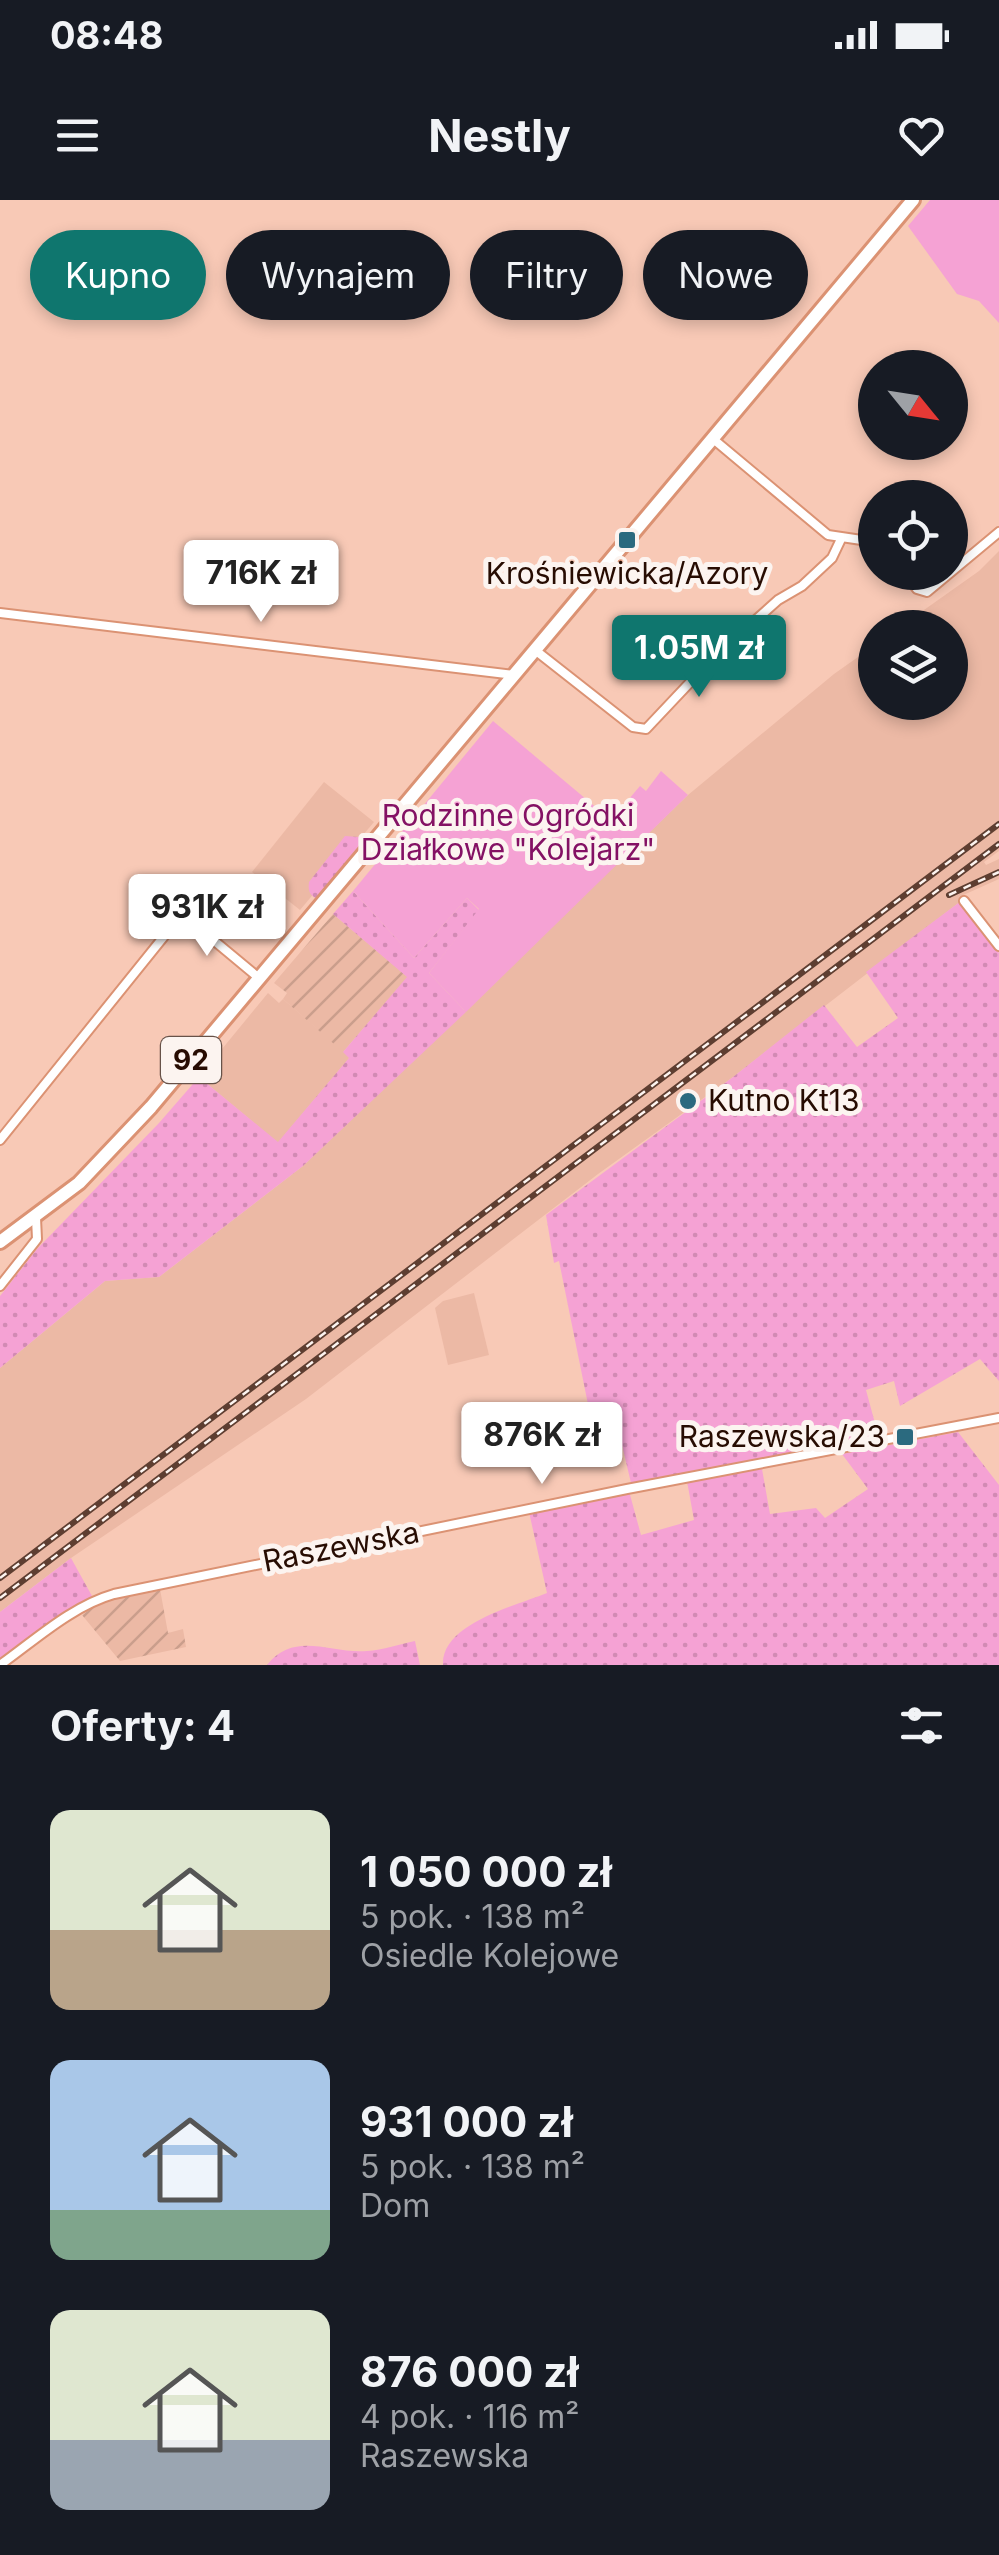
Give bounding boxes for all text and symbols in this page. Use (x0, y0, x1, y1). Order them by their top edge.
text: 08:48 (50, 12, 163, 58)
icon: menu (50, 108, 105, 163)
text: Nestly (428, 108, 571, 163)
icon: heart (894, 108, 949, 163)
chip: Kupno (30, 230, 206, 320)
chip: Wynajem (226, 230, 450, 320)
chip: Filtry (470, 230, 623, 320)
chip: Nowe (643, 230, 808, 320)
north arrow (858, 350, 968, 460)
map controls (858, 350, 968, 720)
button: locate (858, 480, 968, 590)
marker: Krośniewicka/Azory (616, 529, 638, 551)
pin: 716K zł (169, 540, 353, 625)
text: 716K zł (206, 553, 316, 592)
place label: Krośniewicka/Azory (486, 555, 768, 591)
button: layers (858, 610, 968, 720)
pin: 1.05M zł (596, 615, 802, 700)
text: 1.05M zł (634, 628, 764, 667)
park label: Rodzinne Ogródki Działkowe "Kolejarz" (361, 797, 655, 867)
pin: 931K zł (115, 874, 299, 959)
text: 931K zł (151, 887, 263, 926)
road number: 92 (161, 1037, 221, 1083)
place label: Kutno Kt13 (708, 1082, 860, 1118)
marker: Kutno Kt13 (677, 1090, 699, 1112)
pin: 876K zł (450, 1402, 634, 1487)
text: 876K zł (483, 1415, 601, 1454)
place label: Raszewska/23 (679, 1418, 885, 1454)
marker: Raszewska/23 (894, 1426, 916, 1448)
street label: Raszewska (260, 1513, 422, 1579)
icon: filters (894, 1698, 949, 1753)
text: Oferty: 4 (50, 1700, 235, 1751)
text: 1 050 000 zł (360, 1846, 612, 1897)
icon: home (130, 1850, 250, 1970)
text: 5 pok. · 138 m² (360, 1897, 585, 1936)
text: Osiedle Kolejowe (360, 1936, 619, 1975)
text: 931 000 zł (360, 2096, 573, 2147)
icon: home (130, 2100, 250, 2220)
text: 5 pok. · 138 m² (360, 2147, 585, 2186)
text: Dom (360, 2186, 430, 2225)
text: 876 000 zł (360, 2346, 579, 2397)
icon: home (130, 2350, 250, 2470)
text: 4 pok. · 116 m² (360, 2397, 580, 2436)
text: Raszewska (360, 2436, 529, 2475)

